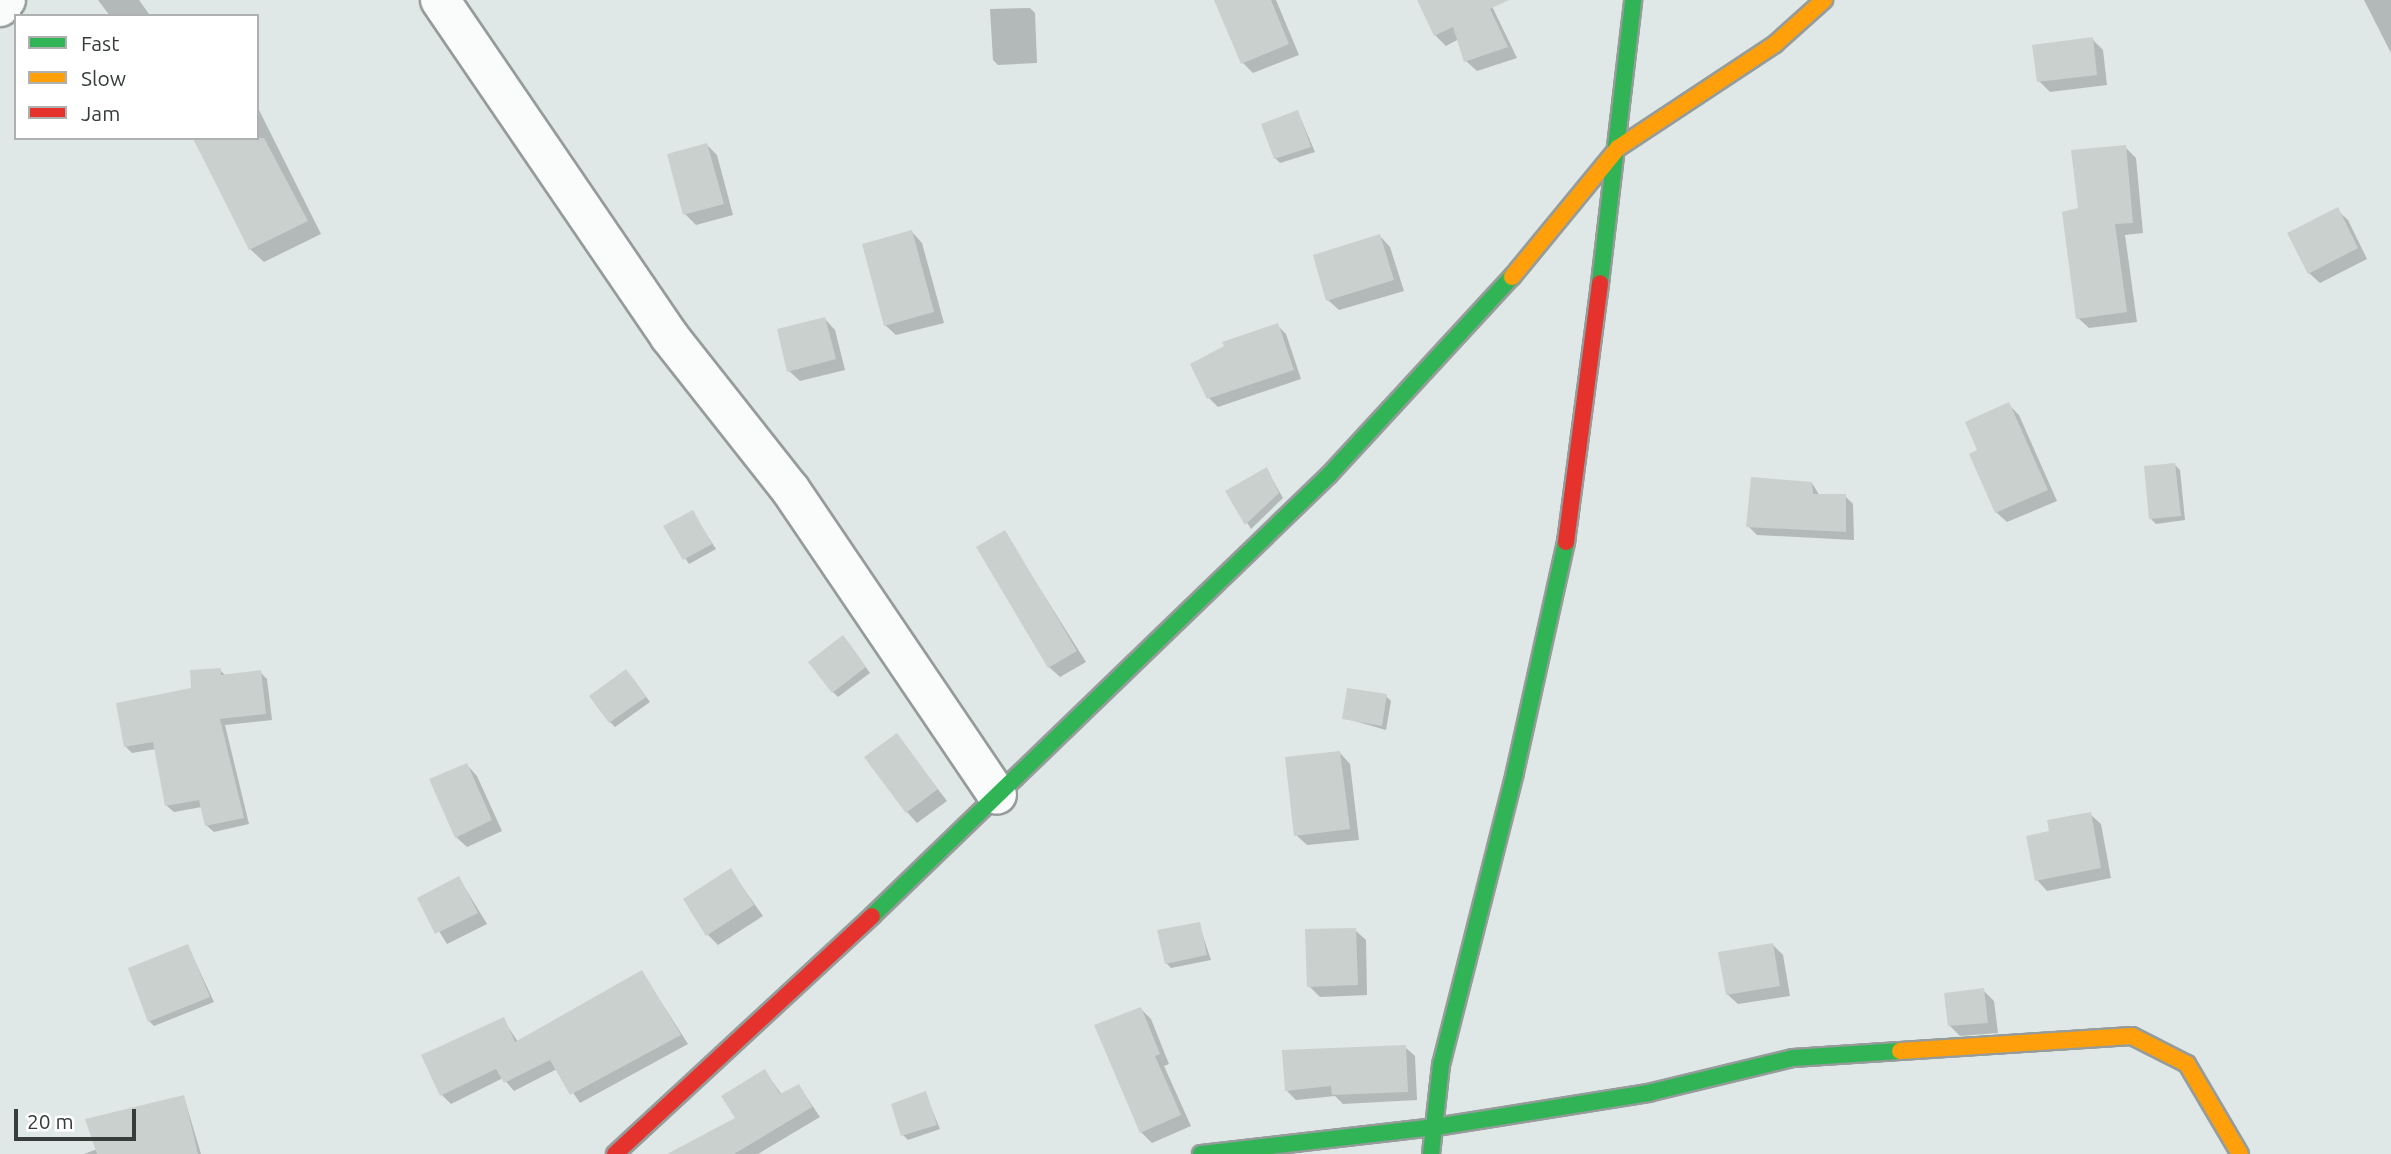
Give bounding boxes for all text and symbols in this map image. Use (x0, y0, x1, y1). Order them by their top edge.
legend (14, 14, 259, 140)
text: Fast (81, 31, 119, 55)
text: Slow (81, 66, 126, 90)
text: Jam (81, 101, 120, 125)
scale bar (18, 1094, 140, 1138)
text: 20 m (27, 1109, 74, 1133)

